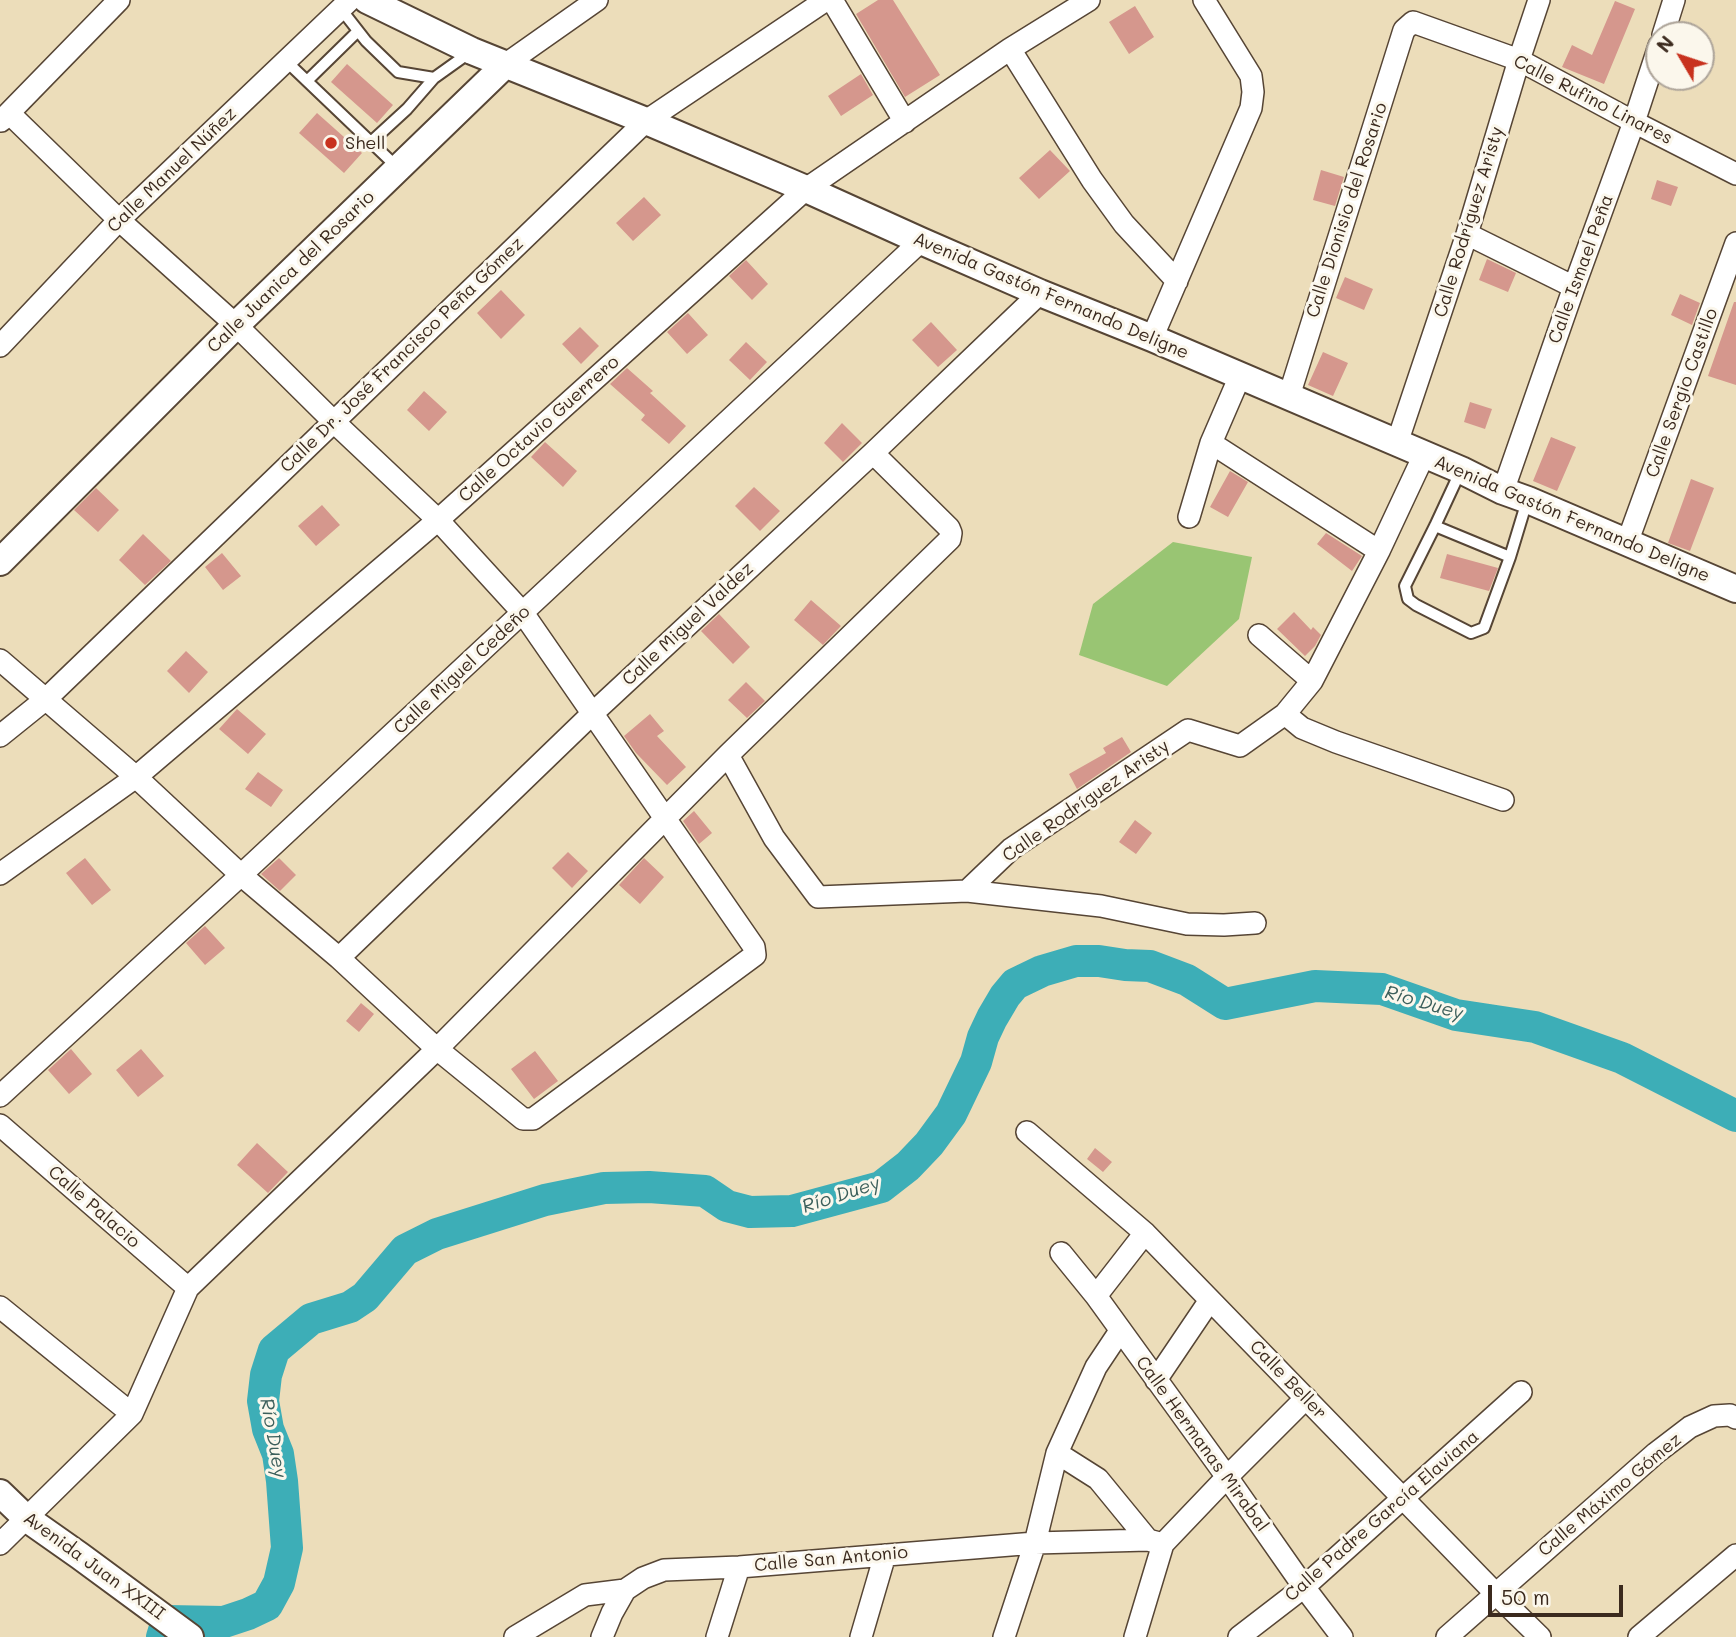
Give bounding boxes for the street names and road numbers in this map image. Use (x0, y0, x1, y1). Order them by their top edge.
street label: Calle Rufino Linares (1510, 51, 1676, 149)
street label: Calle Dionisio del Rosario (1302, 100, 1392, 320)
street label: Calle Manuel Núñez (103, 103, 241, 237)
street label: Calle Rodríguez Aristy (1430, 124, 1508, 320)
street label: Calle Juanica del Rosario (203, 186, 379, 358)
street label: Calle Ismael Peña (1544, 192, 1618, 346)
street label: Avenida Gastón Fernando Deligne (910, 228, 1192, 364)
street label: Calle Dr. José Francisco Peña Gómez (276, 233, 528, 477)
street label: Calle Sergio Castillo (1641, 305, 1723, 481)
street label: Calle Octavio Guerrero (454, 351, 624, 507)
street label: Avenida Gastón Fernando Deligne (1431, 451, 1713, 587)
street label: Calle Miguel Valdez (618, 558, 758, 690)
street label: Calle Miguel Cedeño (389, 601, 535, 739)
street label: Calle Rodríguez Aristy (998, 735, 1174, 867)
street label: Calle Palacio (44, 1161, 144, 1253)
street label: Calle Beller (1245, 1336, 1331, 1424)
street label: Calle Hermanas Mirabal (1131, 1352, 1273, 1536)
street label: Calle Padre García Elaviana (1281, 1426, 1483, 1606)
street label: Calle Máximo Gómez (1534, 1429, 1686, 1561)
street label: Avenida Juan XXIII (19, 1507, 169, 1625)
street label: Calle San Antonio (753, 1542, 909, 1576)

